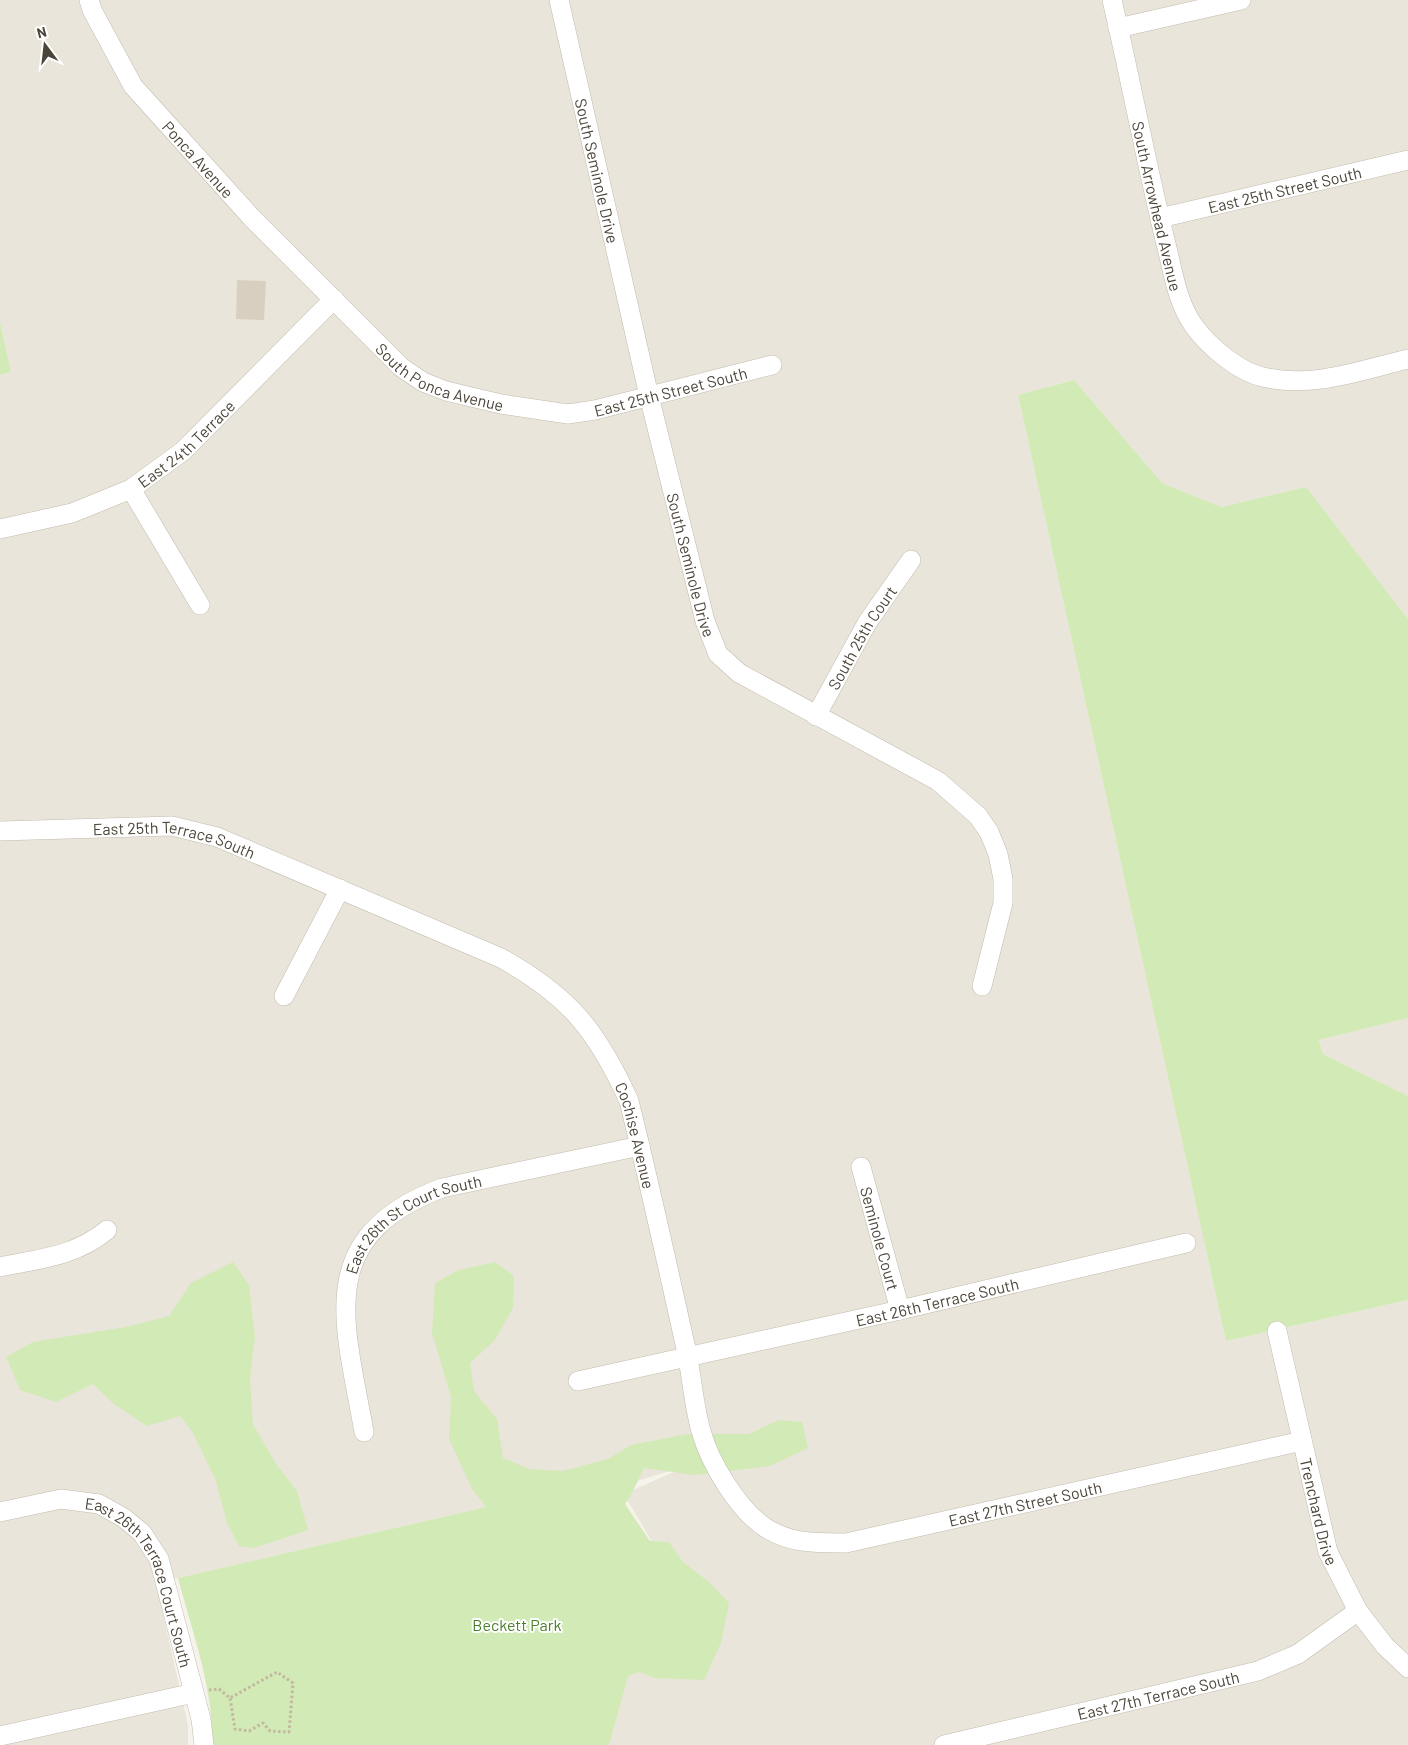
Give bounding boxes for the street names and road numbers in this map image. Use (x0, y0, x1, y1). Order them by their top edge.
street label: South Seminole Drive (572, 96, 623, 245)
street label: Ponca Avenue (159, 117, 238, 201)
street label: South Arrowhead Avenue (1129, 119, 1187, 293)
street label: East 25th Street South (1206, 162, 1363, 216)
street label: South Ponca Avenue (372, 338, 506, 414)
street label: East 25th Street South (592, 362, 749, 419)
street label: East 24th Terrace (134, 396, 238, 491)
street label: South Seminole Drive (664, 491, 720, 639)
street label: South 25th Court (823, 582, 900, 692)
street label: East 25th Terrace South (92, 816, 258, 862)
street label: Cochise Avenue (612, 1079, 659, 1190)
street label: East 26th St Court South (341, 1170, 483, 1276)
street label: Seminole Court (857, 1184, 904, 1292)
street label: East 26th Terrace South (854, 1273, 1021, 1329)
street label: Trenchard Drive (1297, 1456, 1342, 1568)
street label: East 27th Street South (947, 1477, 1103, 1529)
street label: East 26th Terrace Court South (84, 1493, 196, 1669)
street label: East 27th Terrace South (1075, 1666, 1241, 1723)

